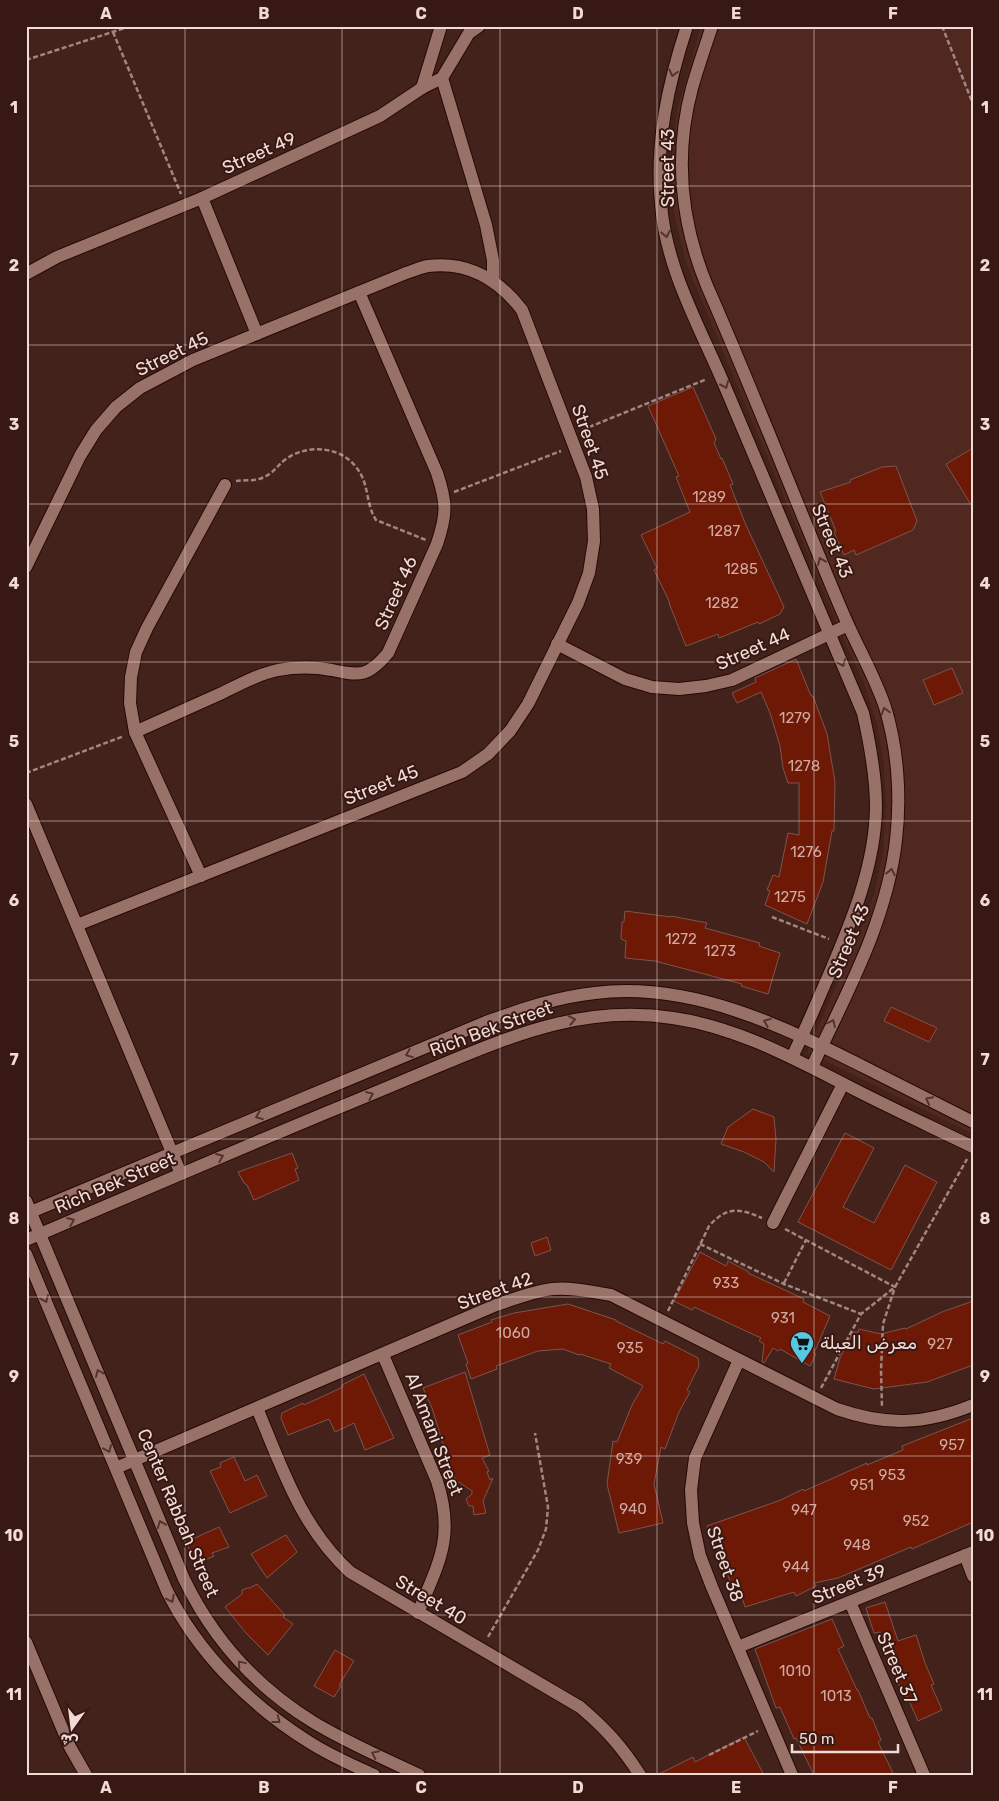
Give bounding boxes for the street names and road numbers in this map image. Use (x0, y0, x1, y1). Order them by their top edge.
street label: Street 49 (219, 127, 299, 179)
street label: Street 43 (657, 129, 679, 207)
street label: Street 45 (132, 327, 212, 381)
street label: Street 45 (567, 401, 613, 483)
street label: Street 43 (807, 501, 857, 581)
street label: Street 46 (370, 553, 422, 633)
street label: Street 44 (713, 623, 793, 675)
street label: Street 45 (341, 760, 421, 810)
street label: Street 43 (824, 901, 874, 981)
street label: Rich Bek Street (427, 997, 555, 1061)
street label: Rich Bek Street (51, 1148, 179, 1218)
street label: Street 42 (454, 1267, 536, 1315)
street label: Al Amani Street (400, 1369, 468, 1499)
street label: Center Rabbah Street (132, 1425, 224, 1601)
street label: Street 38 (702, 1523, 748, 1605)
street label: Street 39 (809, 1559, 889, 1609)
street label: Street 40 (391, 1570, 471, 1630)
street label: Street 37 (872, 1628, 922, 1708)

